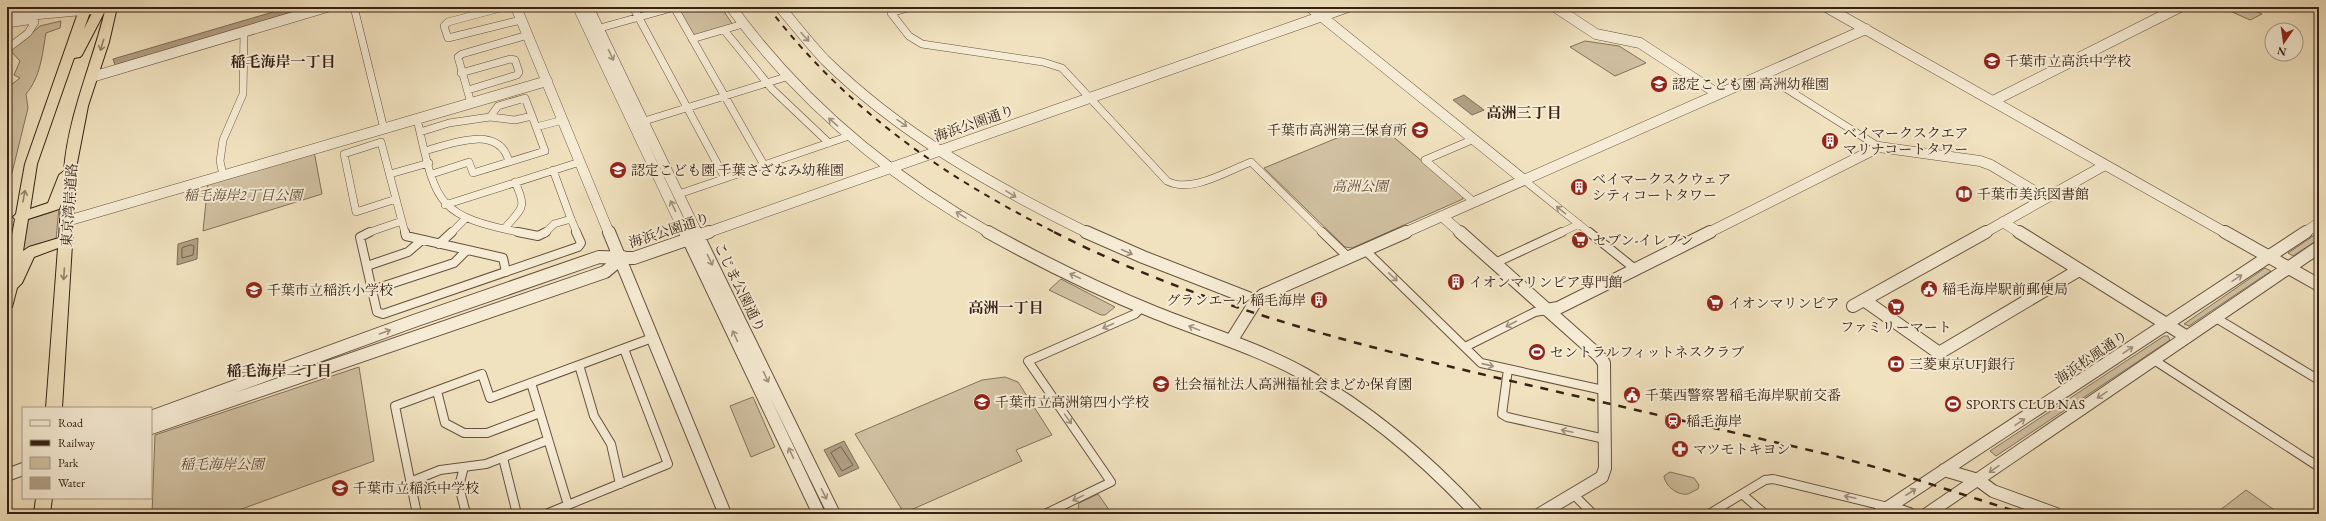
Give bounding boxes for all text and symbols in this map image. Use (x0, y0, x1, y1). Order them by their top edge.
north arrow (2264, 22, 2304, 62)
one-way arrow (800, 32, 810, 42)
one-way arrow (98, 38, 105, 51)
text: N (2276, 44, 2288, 60)
one-way arrow (608, 48, 615, 60)
school or university icon: 千葉市立高浜中学校 (1982, 51, 2002, 71)
district label: 稲毛海岸一丁目 (230, 52, 336, 71)
place label: 千葉市立高浜中学校 (2005, 52, 2131, 70)
school or university icon: 認定こども園 高洲幼稚園 (1649, 74, 1669, 94)
place label: 認定こども園 高洲幼稚園 (1672, 75, 1829, 93)
street label: 海浜公園通り (931, 101, 1017, 145)
district label: 高洲三丁目 (1486, 103, 1562, 122)
one-way arrow (828, 118, 838, 127)
one-way arrow (896, 119, 907, 127)
school or university icon: 千葉市高洲第三保育所 (1410, 120, 1430, 140)
place label: 千葉市高洲第三保育所 (1267, 121, 1407, 139)
place label: ベイマークスクエア マリナコートタワー (1843, 124, 1969, 158)
building icon: ベイマークスクエア マリナコートタワー (1820, 131, 1840, 151)
school or university icon: 認定こども園 千葉さざなみ幼稚園 (608, 160, 628, 180)
place label: 認定こども園 千葉さざなみ幼稚園 (631, 161, 844, 179)
street label: 東京湾岸道路 (57, 162, 81, 248)
place label: ベイマークスクウェア シティコートタワー (1592, 170, 1731, 204)
park label: 高洲公園 (1332, 177, 1390, 195)
building icon: ベイマークスクウェア シティコートタワー (1569, 177, 1589, 197)
library icon: 千葉市美浜図書館 (1954, 184, 1974, 204)
place label: 千葉市美浜図書館 (1977, 185, 2089, 203)
park label: 稲毛海岸2丁目公園 (184, 186, 304, 204)
one-way arrow (20, 190, 28, 203)
one-way arrow (1005, 190, 1017, 198)
one-way arrow (669, 200, 676, 212)
one-way arrow (1556, 205, 1566, 214)
street label: 海浜公園通り (626, 208, 712, 252)
one-way arrow (955, 210, 967, 218)
supermarket icon: セブン-イレブン (1570, 230, 1590, 250)
place label: セブン-イレブン (1593, 231, 1694, 249)
street label: こじま公園通り (710, 239, 770, 335)
one-way arrow (1121, 248, 1133, 256)
one-way arrow (707, 254, 714, 266)
one-way arrow (60, 267, 67, 280)
one-way arrow (1069, 272, 1081, 279)
one-way arrow (1388, 272, 1398, 282)
building icon: イオンマリンピア専門館 (1446, 272, 1466, 292)
place label: イオンマリンピア専門館 (1469, 273, 1623, 291)
one-way arrow (2231, 274, 2242, 282)
public building icon: 稲毛海岸駅前郵便局 (1919, 279, 1939, 299)
school or university icon: 千葉市立稲浜小学校 (244, 280, 264, 300)
place label: 稲毛海岸駅前郵便局 (1942, 280, 2068, 298)
place label: 千葉市立稲浜小学校 (267, 281, 393, 299)
building icon: グランエール稲毛海岸 (1309, 290, 1329, 310)
place label: グランエール稲毛海岸 (1166, 291, 1306, 309)
supermarket icon: イオンマリンピア (1705, 293, 1725, 313)
place label: イオンマリンピア (1728, 294, 1840, 312)
supermarket icon: ファミリーマート (1886, 297, 1906, 317)
district label: 高洲一丁目 (968, 298, 1044, 317)
place label: ファミリーマート (1840, 318, 1952, 336)
one-way arrow (1505, 321, 1517, 328)
one-way arrow (1102, 323, 1114, 330)
one-way arrow (1189, 324, 1201, 332)
street label: 海浜松風通り (2051, 326, 2131, 388)
one-way arrow (379, 327, 391, 335)
one-way arrow (731, 330, 738, 342)
sports icon: セントラルフィットネスクラブ (1527, 342, 1547, 362)
place label: セントラルフィットネスクラブ (1550, 343, 1744, 361)
one-way arrow (2122, 346, 2133, 354)
bank icon: 三菱東京UFJ銀行 (1886, 354, 1906, 374)
place label: 三菱東京UFJ銀行 (1909, 355, 2015, 373)
district label: 稲毛海岸二丁目 (226, 361, 332, 380)
one-way arrow (1481, 361, 1494, 369)
one-way arrow (763, 371, 770, 383)
school or university icon: 社会福祉法人高洲福祉会まどか保育園 (1151, 374, 1171, 394)
place label: 社会福祉法人高洲福祉会まどか保育園 (1174, 375, 1412, 393)
public building icon: 千葉西警察署稲毛海岸駅前交番 (1622, 385, 1642, 405)
place label: 千葉西警察署稲毛海岸駅前交番 (1645, 386, 1841, 404)
one-way arrow (2096, 391, 2107, 400)
school or university icon: 千葉市立高洲第四小学校 (972, 392, 992, 412)
place label: 千葉市立高洲第四小学校 (995, 393, 1149, 411)
sports icon: SPORTS CLUB NAS (1943, 394, 1963, 414)
place label: SPORTS CLUB NAS (1966, 395, 2085, 413)
legend (22, 407, 152, 499)
station icon: 稲毛海岸 (1663, 411, 1683, 431)
place label: 稲毛海岸 (1686, 412, 1742, 430)
one-way arrow (1064, 414, 1072, 425)
text: Road (58, 415, 84, 431)
one-way arrow (2014, 418, 2025, 426)
one-way arrow (1561, 426, 1574, 434)
text: Railway (58, 435, 96, 451)
pharmacy icon: マツモトキヨシ (1670, 439, 1690, 459)
place label: マツモトキヨシ (1693, 440, 1791, 458)
one-way arrow (787, 448, 794, 460)
text: Park (58, 455, 79, 471)
park label: 稲毛海岸公園 (180, 455, 266, 473)
one-way arrow (1989, 465, 2000, 473)
text: Water (58, 475, 85, 491)
school or university icon: 千葉市立稲浜中学校 (330, 478, 350, 498)
place label: 千葉市立稲浜中学校 (353, 479, 479, 497)
one-way arrow (821, 487, 828, 499)
one-way arrow (1905, 488, 1917, 496)
one-way arrow (1844, 493, 1857, 501)
one-way arrow (1072, 495, 1084, 502)

